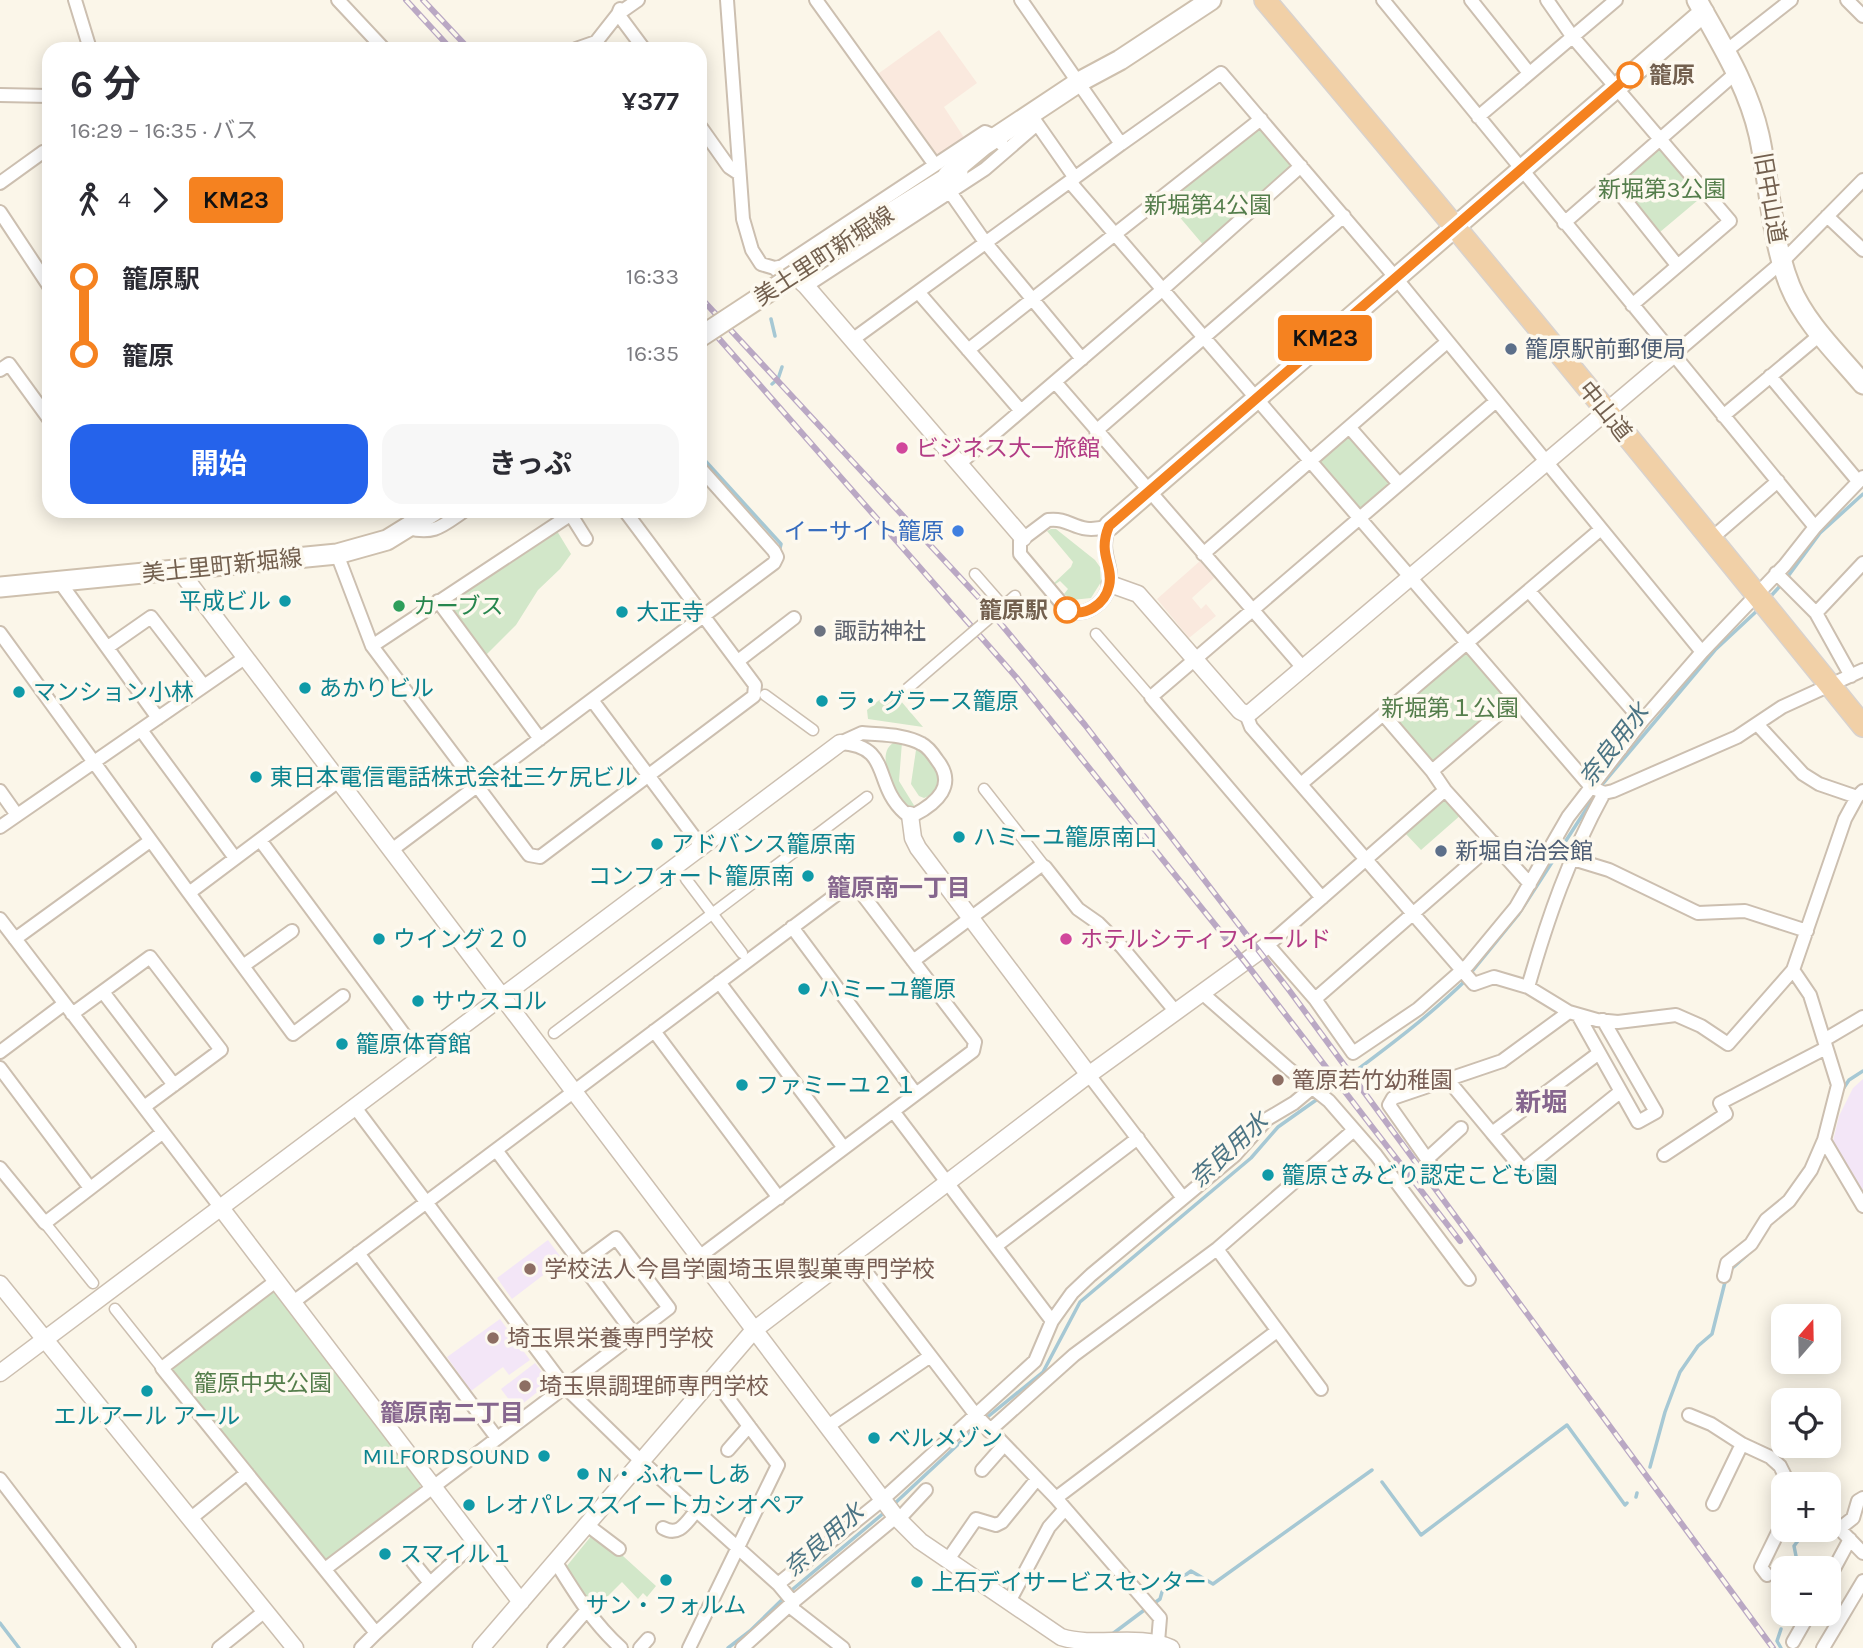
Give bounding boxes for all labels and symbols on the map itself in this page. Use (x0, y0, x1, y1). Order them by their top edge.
marker: 籠原 (1617, 62, 1643, 88)
place label: 籠原 (1649, 62, 1695, 89)
street label: 旧中山道 (1749, 150, 1791, 246)
park label: 新堀第3公園 (1598, 176, 1726, 203)
park label: 新堀第4公園 (1144, 192, 1272, 219)
street label: 美土里町新堀線 (749, 201, 899, 311)
line badge: KM23 (1276, 315, 1374, 361)
place label: 籠原駅前郵便局 (1525, 336, 1686, 363)
marker: 籠原駅前郵便局 (1503, 341, 1519, 357)
street label: 中山道 (1573, 376, 1637, 446)
place label: ビジネス大一旅館 (916, 435, 1100, 462)
marker: ビジネス大一旅館 (894, 440, 910, 456)
place label: イーサイト籠原 (783, 518, 944, 545)
marker: イーサイト籠原 (950, 523, 966, 539)
street label: 美土里町新堀線 (141, 544, 303, 588)
place label: 平成ビル (179, 588, 271, 615)
marker: 平成ビル (277, 593, 293, 609)
place label: カーブス (413, 593, 504, 620)
place label: 籠原駅 (979, 597, 1048, 624)
marker: 籠原駅 (1054, 597, 1080, 623)
marker: カーブス (391, 598, 407, 614)
place label: 大正寺 (636, 599, 705, 626)
marker: 大正寺 (614, 604, 630, 620)
place label: 諏訪神社 (834, 618, 926, 645)
marker: 諏訪神社 (812, 623, 828, 639)
place label: あかりビル (319, 675, 434, 702)
place label: マンション小林 (33, 679, 194, 706)
marker: あかりビル (297, 680, 313, 696)
marker: マンション小林 (11, 684, 27, 700)
place label: ラ・グラース籠原 (836, 688, 1019, 715)
marker: ラ・グラース籠原 (814, 693, 830, 709)
park label: 新堀第１公園 (1381, 695, 1519, 722)
water label: 奈良用水 (1573, 696, 1656, 791)
place label: 東日本電信電話株式会社三ケ尻ビル (270, 764, 638, 791)
marker: 東日本電信電話株式会社三ケ尻ビル (248, 769, 264, 785)
place label: ハミーユ籠原南口 (973, 824, 1157, 851)
marker: ハミーユ籠原南口 (951, 829, 967, 845)
place label: アドバンス籠原南 (671, 831, 856, 858)
marker: アドバンス籠原南 (649, 836, 665, 852)
place label: 新堀自治会館 (1455, 838, 1593, 865)
marker: 新堀自治会館 (1433, 843, 1449, 859)
place label: コンフォート籠原南 (588, 863, 794, 890)
marker: コンフォート籠原南 (800, 868, 816, 884)
district label: 籠原南一丁目 (827, 874, 971, 902)
place label: ウイング２０ (393, 926, 531, 953)
place label: ホテルシティフィールド (1080, 926, 1331, 953)
marker: ウイング２０ (371, 931, 387, 947)
marker: ホテルシティフィールド (1058, 931, 1074, 947)
place label: ハミーユ籠原 (818, 976, 956, 1003)
marker: ハミーユ籠原 (796, 981, 812, 997)
place label: サウスコル (432, 988, 547, 1015)
marker: サウスコル (410, 993, 426, 1009)
place label: 籠原体育館 (356, 1031, 471, 1058)
marker: 籠原体育館 (334, 1036, 350, 1052)
place label: 篭原若竹幼稚園 (1292, 1067, 1453, 1094)
place label: ファミーユ２１ (756, 1072, 917, 1099)
marker: 篭原若竹幼稚園 (1270, 1072, 1286, 1088)
marker: ファミーユ２１ (734, 1077, 750, 1093)
district label: 新堀 (1515, 1087, 1567, 1118)
water label: 奈良用水 (1184, 1105, 1276, 1193)
place label: 籠原さみどり認定こども園 (1282, 1162, 1558, 1189)
marker: 籠原さみどり認定こども園 (1260, 1167, 1276, 1183)
place label: 学校法人今昌学園埼玉県製菓専門学校 (544, 1256, 935, 1283)
marker: 学校法人今昌学園埼玉県製菓専門学校 (522, 1261, 538, 1277)
north arrow (1771, 1304, 1841, 1374)
place label: 埼玉県栄養専門学校 (507, 1325, 714, 1352)
marker: 埼玉県栄養専門学校 (485, 1330, 501, 1346)
park label: 籠原中央公園 (194, 1370, 332, 1397)
place label: 埼玉県調理師専門学校 (539, 1373, 769, 1400)
marker: 埼玉県調理師専門学校 (517, 1378, 533, 1394)
marker: エルアール アール (139, 1383, 155, 1399)
district label: 籠原南二丁目 (380, 1399, 524, 1427)
place label: エルアール アール (54, 1403, 240, 1430)
place label: ベルメゾン (888, 1425, 1003, 1452)
marker: ベルメゾン (866, 1430, 882, 1446)
place label: MILFORDSOUND (362, 1443, 530, 1470)
marker: MILFORDSOUND (536, 1448, 552, 1464)
place label: N・ふれーしあ (597, 1461, 751, 1488)
marker: N・ふれーしあ (575, 1466, 591, 1482)
place label: レオパレススイートカシオペア (483, 1492, 805, 1519)
water label: 奈良用水 (779, 1496, 872, 1582)
marker: レオパレススイートカシオペア (461, 1497, 477, 1513)
place label: スマイル１ (399, 1541, 513, 1568)
marker: スマイル１ (377, 1546, 393, 1562)
place label: 上石デイサービスセンター (931, 1569, 1207, 1596)
marker: サン・フォルム (658, 1572, 674, 1588)
marker: 上石デイサービスセンター (909, 1574, 925, 1590)
place label: サン・フォルム (586, 1592, 746, 1619)

